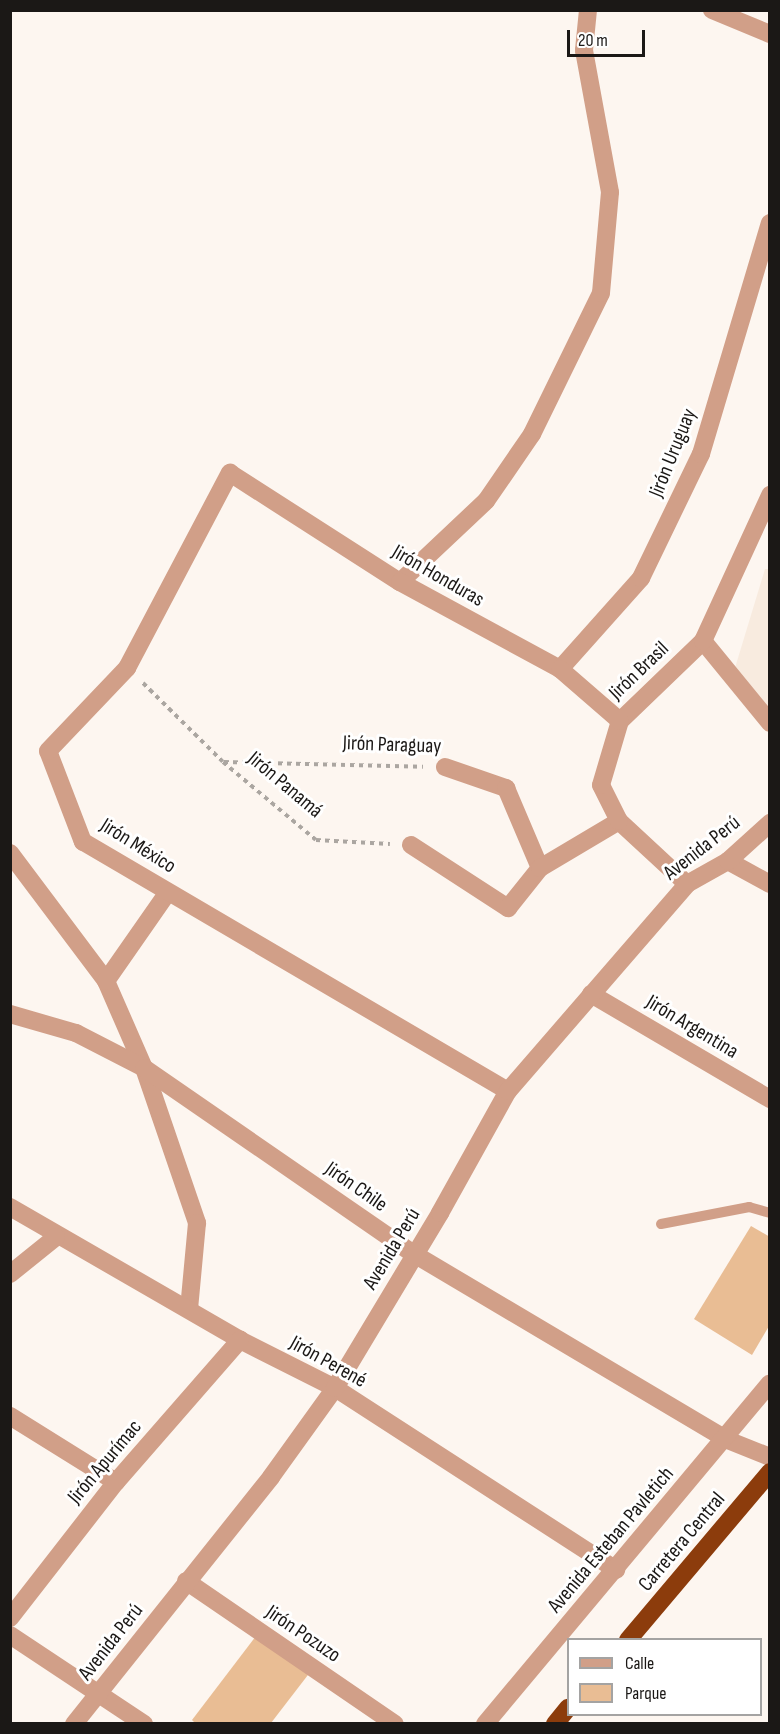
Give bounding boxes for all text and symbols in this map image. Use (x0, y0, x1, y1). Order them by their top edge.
scale bar (570, 18, 648, 56)
text: 20 m (578, 30, 608, 51)
street label: Jirón Uruguay (644, 405, 702, 501)
street label: Jirón Honduras (387, 540, 489, 612)
street label: Jirón Brasil (604, 636, 674, 706)
street label: Jirón Paraguay (342, 731, 442, 759)
street label: Jirón Panamá (242, 746, 328, 824)
street label: Avenida Perú (659, 810, 745, 886)
street label: Jirón México (95, 813, 181, 879)
street label: Jirón Argentina (641, 990, 743, 1064)
street label: Jirón Chile (320, 1156, 392, 1218)
street label: Avenida Perú (358, 1204, 426, 1294)
street label: Jirón Perené (285, 1331, 371, 1393)
street label: Jirón Apurímac (63, 1415, 147, 1509)
street label: Avenida Esteban Pavletich (543, 1462, 679, 1618)
street label: Carretera Central (633, 1487, 731, 1597)
street label: Avenida Perú (73, 1599, 149, 1685)
street label: Jirón Pozuzo (261, 1600, 345, 1668)
legend (567, 1638, 762, 1716)
text: Calle (625, 1653, 654, 1674)
text: Parque (625, 1683, 666, 1704)

